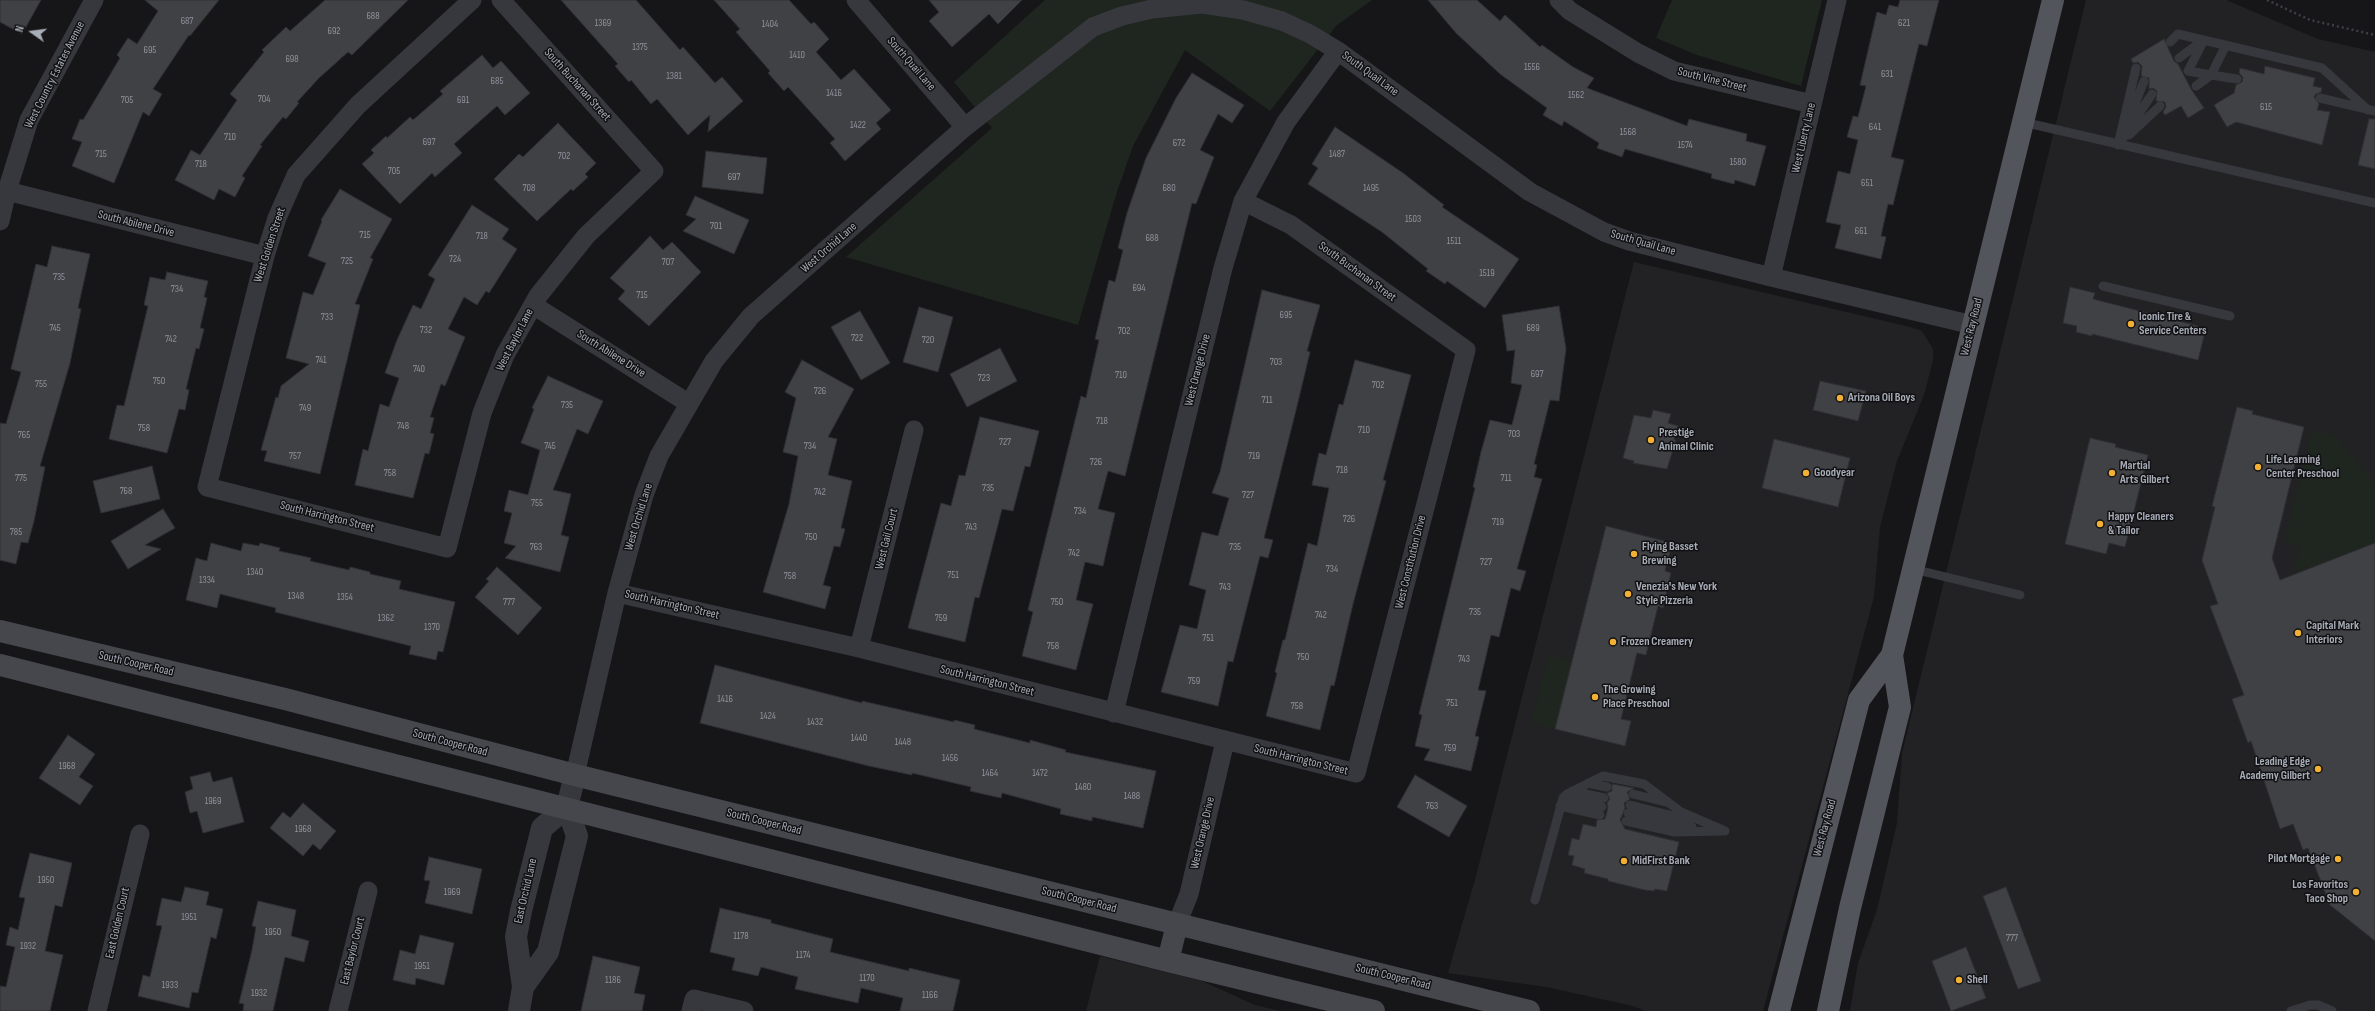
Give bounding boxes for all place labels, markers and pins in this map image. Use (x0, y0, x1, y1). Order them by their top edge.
place label: Iconic Tire & Service Centers (2139, 310, 2207, 338)
marker: Iconic Tire & Service Centers (2126, 319, 2136, 329)
place label: Arizona Oil Boys (1848, 391, 1915, 405)
marker: Arizona Oil Boys (1835, 393, 1845, 403)
place label: Prestige Animal Clinic (1659, 426, 1714, 454)
marker: Prestige Animal Clinic (1646, 435, 1656, 445)
place label: Life Learning Center Preschool (2266, 453, 2339, 481)
place label: Martial Arts Gilbert (2120, 459, 2170, 487)
marker: Life Learning Center Preschool (2253, 462, 2263, 472)
place label: Goodyear (1814, 466, 1855, 480)
marker: Goodyear (1801, 468, 1811, 478)
marker: Martial Arts Gilbert (2107, 468, 2117, 478)
place label: Happy Cleaners & Tailor (2108, 510, 2174, 538)
marker: Happy Cleaners & Tailor (2095, 519, 2105, 529)
place label: Flying Basset Brewing (1642, 540, 1698, 568)
marker: Flying Basset Brewing (1629, 549, 1639, 559)
place label: Venezia's New York Style Pizzeria (1636, 580, 1717, 608)
marker: Venezia's New York Style Pizzeria (1623, 589, 1633, 599)
place label: Capital Mark Interiors (2306, 619, 2359, 647)
marker: Capital Mark Interiors (2293, 628, 2303, 638)
place label: Frozen Creamery (1621, 635, 1693, 649)
marker: Frozen Creamery (1608, 637, 1618, 647)
place label: The Growing Place Preschool (1603, 683, 1670, 711)
marker: The Growing Place Preschool (1590, 692, 1600, 702)
place label: Leading Edge Academy Gilbert (2240, 755, 2310, 783)
marker: Leading Edge Academy Gilbert (2313, 764, 2323, 774)
place label: Pilot Mortgage (2268, 852, 2330, 866)
place label: MidFirst Bank (1632, 854, 1690, 868)
marker: Pilot Mortgage (2333, 854, 2343, 864)
marker: MidFirst Bank (1619, 856, 1629, 866)
place label: Los Favoritos Taco Shop (2292, 878, 2348, 906)
marker: Los Favoritos Taco Shop (2351, 887, 2361, 897)
place label: Shell (1967, 973, 1988, 987)
marker: Shell (1954, 975, 1964, 985)

